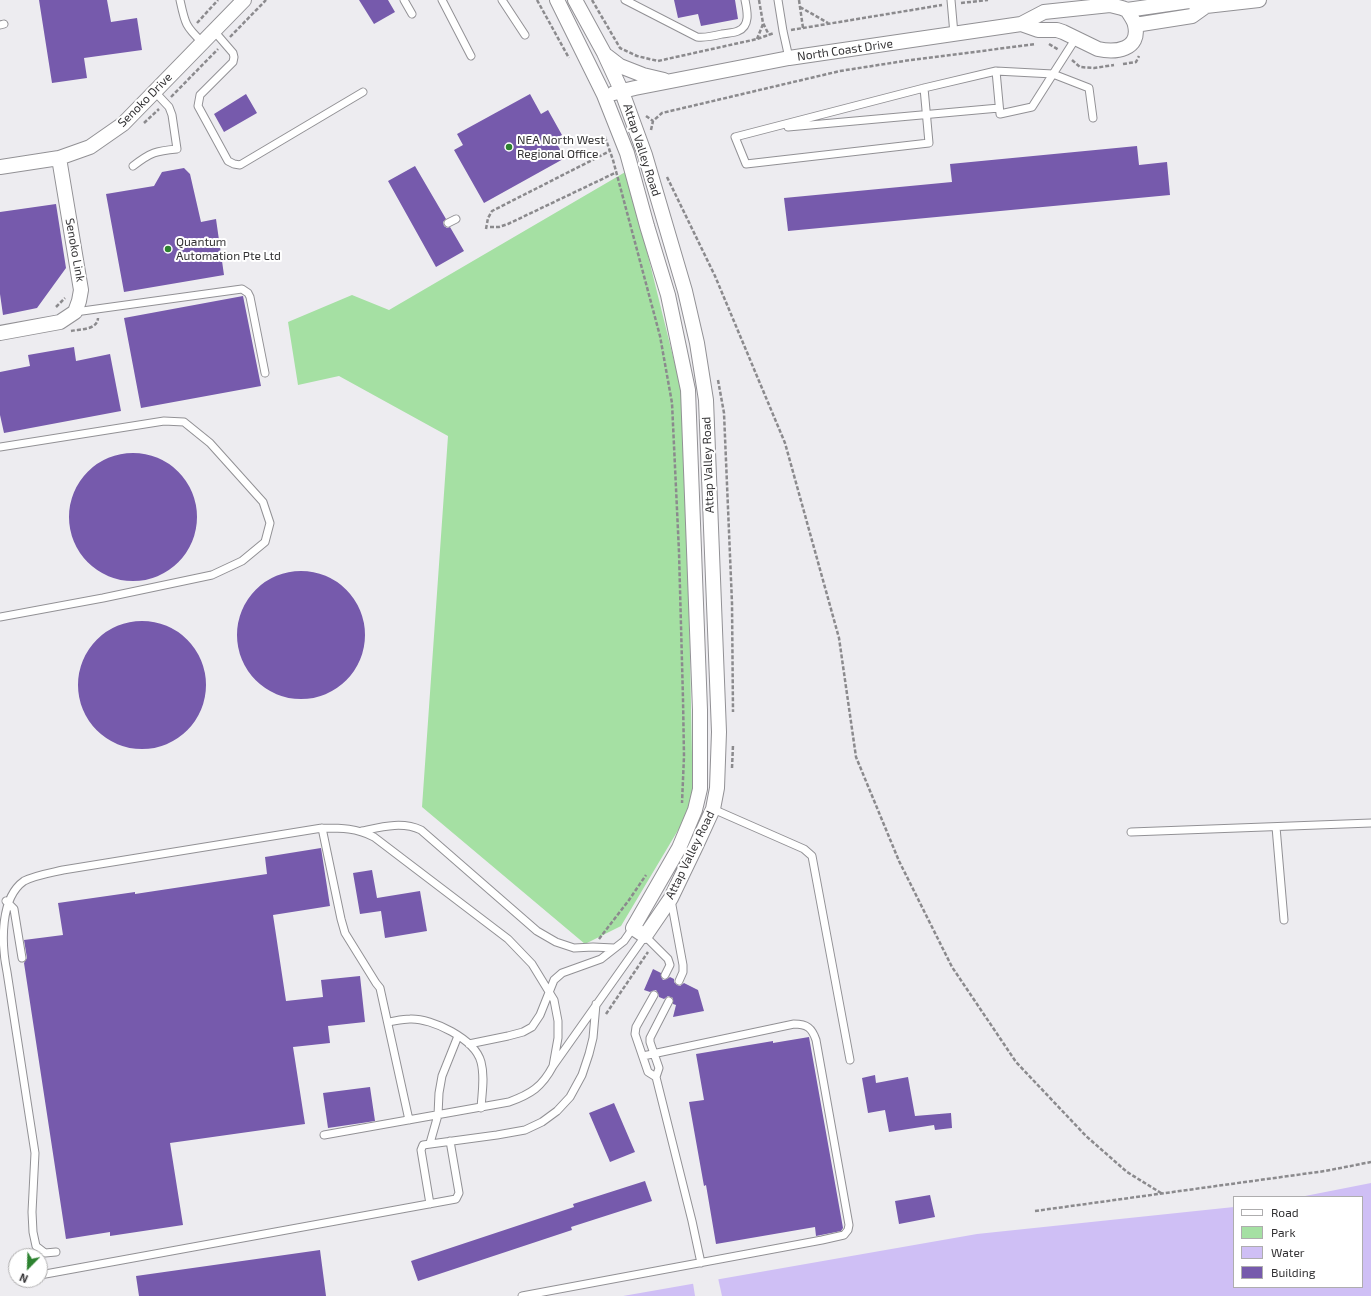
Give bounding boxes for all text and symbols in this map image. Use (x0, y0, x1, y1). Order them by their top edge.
street label: North Coast Drive (796, 36, 894, 64)
street label: Senoko Drive (115, 70, 175, 130)
street label: Attap Valley Road (620, 102, 664, 198)
place label: NEA North West Regional Office (517, 133, 605, 161)
marker: NEA North West Regional Office (504, 142, 514, 152)
street label: Senoko Link (62, 217, 88, 283)
place label: Quantum Automation Pte Ltd (176, 235, 281, 263)
marker: Quantum Automation Pte Ltd (163, 244, 173, 254)
street label: Attap Valley Road (699, 417, 717, 513)
street label: Attap Valley Road (662, 808, 718, 902)
legend (1233, 1196, 1363, 1288)
text: Road (1271, 1205, 1299, 1219)
text: Park (1271, 1225, 1296, 1239)
text: Water (1271, 1245, 1305, 1259)
north arrow (8, 1248, 48, 1288)
text: Building (1271, 1265, 1315, 1279)
text: N (17, 1271, 30, 1286)

